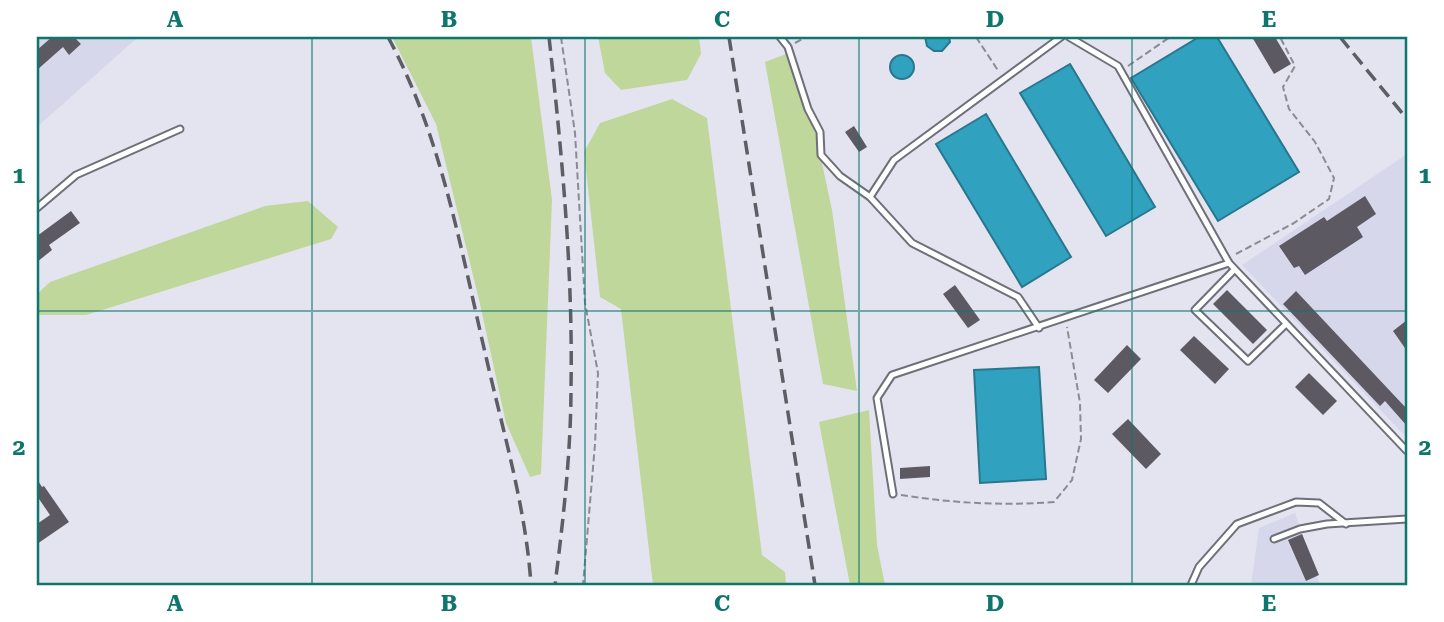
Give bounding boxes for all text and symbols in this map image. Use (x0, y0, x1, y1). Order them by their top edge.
text: A (167, 6, 184, 33)
text: B (441, 6, 457, 33)
text: C (714, 6, 730, 33)
text: D (986, 6, 1004, 33)
text: E (1262, 6, 1276, 33)
text: 1 (13, 162, 26, 189)
text: 1 (1419, 162, 1432, 189)
text: 2 (13, 434, 25, 461)
text: 2 (1419, 434, 1431, 461)
text: A (167, 590, 184, 617)
text: B (441, 590, 457, 617)
text: C (714, 590, 730, 617)
text: D (986, 590, 1004, 617)
text: E (1262, 590, 1276, 617)

